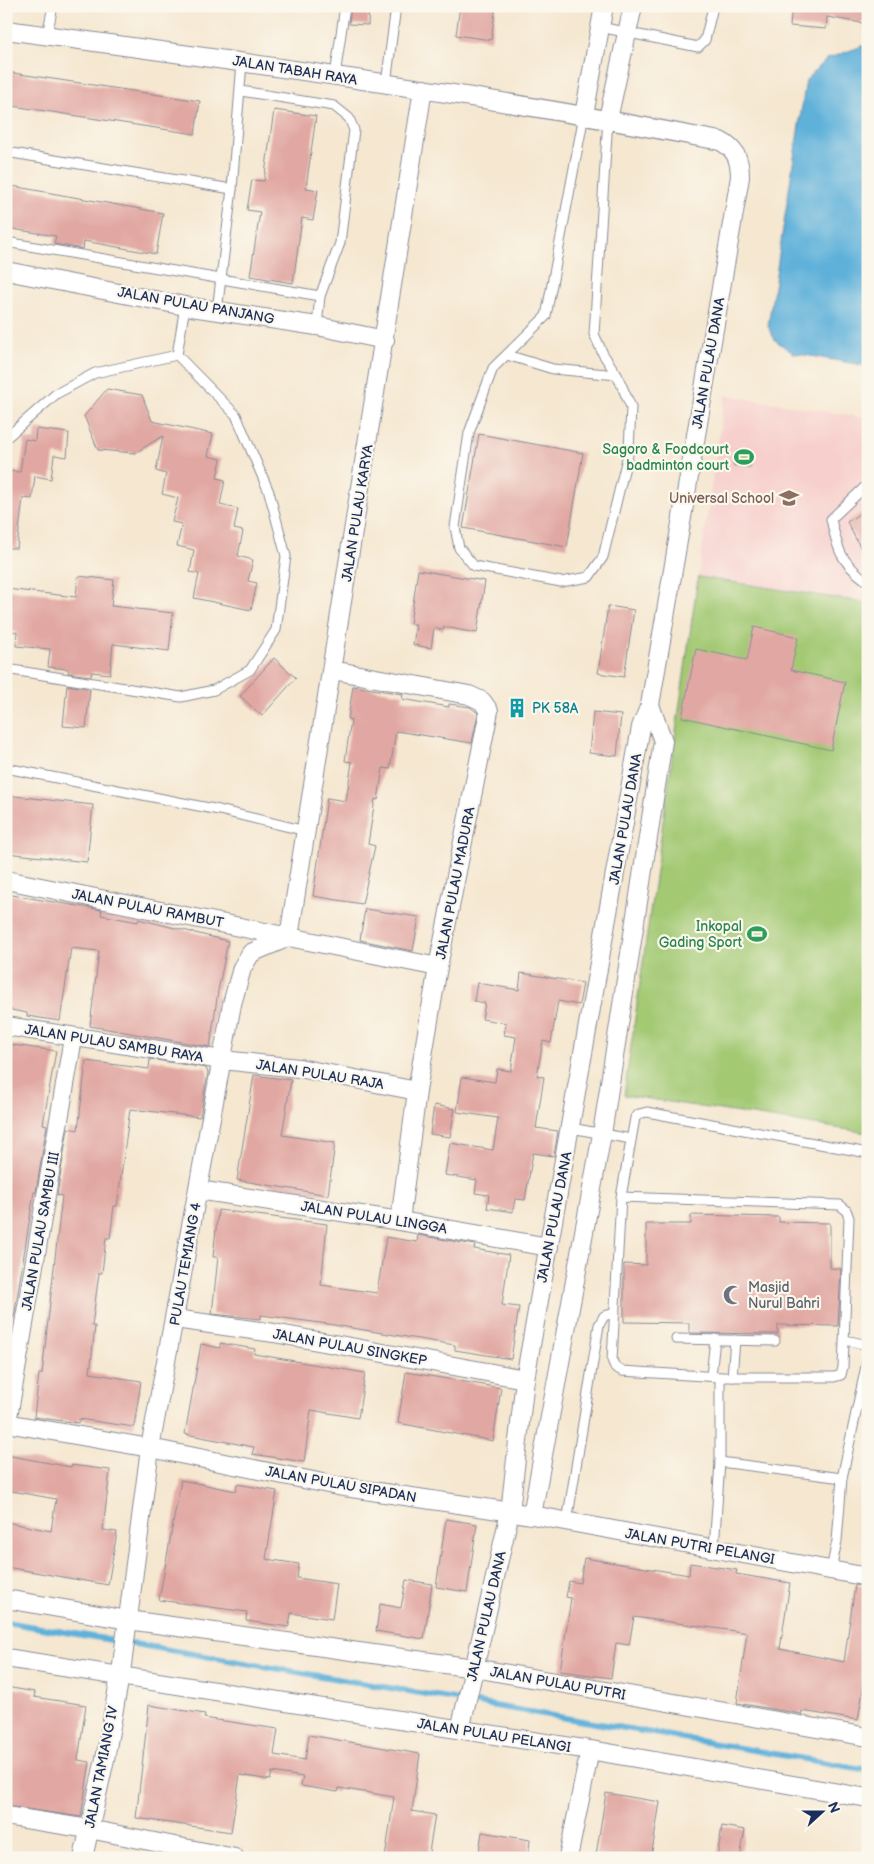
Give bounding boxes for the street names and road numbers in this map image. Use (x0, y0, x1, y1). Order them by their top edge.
street label: JALAN TABAH RAYA (231, 52, 359, 89)
street label: JALAN PULAU PANJANG (116, 283, 276, 328)
street label: JALAN PULAU DANA (689, 296, 728, 430)
street label: JALAN PULAU KARYA (338, 443, 377, 583)
street label: JALAN PULAU DANA (606, 752, 645, 886)
street label: JALAN PULAU MADURA (432, 805, 479, 961)
street label: JALAN PULAU RAMBUT (71, 885, 226, 932)
street label: JALAN PULAU SAMBU RAYA (23, 1021, 205, 1066)
street label: JALAN PULAU RAJA (255, 1056, 386, 1093)
street label: JALAN PULAU SAMBU III (18, 1150, 63, 1312)
street label: JALAN PULAU DANA (533, 1150, 576, 1284)
street label: JALAN PULAU LINGGA (300, 1198, 449, 1238)
street label: PULAU TEMIANG 4 (166, 1201, 205, 1327)
street label: JALAN PULAU SINGKEP (272, 1326, 428, 1369)
street label: JALAN PULAU SIPADAN (264, 1463, 418, 1506)
street label: JALAN PUTRI PELANGI (624, 1525, 776, 1568)
street label: JALAN PULAU DANA (463, 1549, 510, 1683)
street label: JALAN PULAU PUTRI (489, 1663, 627, 1704)
street label: JALAN TAMIANG IV (81, 1704, 122, 1830)
street label: JALAN PULAU PELANGI (416, 1715, 572, 1756)

